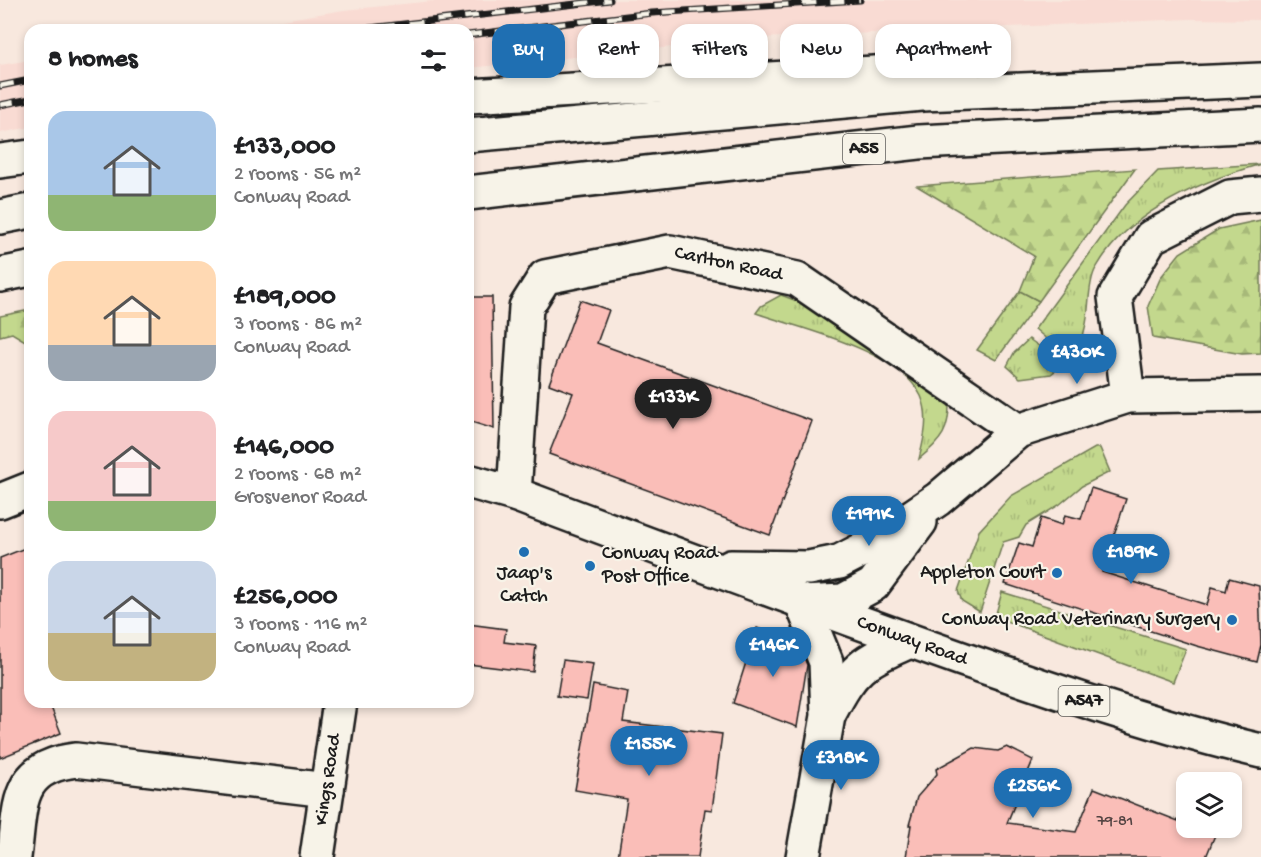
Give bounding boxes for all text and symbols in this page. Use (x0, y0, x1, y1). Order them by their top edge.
chip: Buy (492, 24, 565, 78)
chip: Rent (577, 24, 659, 78)
chip: Filters (671, 24, 768, 78)
chip: New (780, 24, 863, 78)
chip: Apartment (875, 24, 1011, 78)
icon: filters (417, 44, 450, 77)
text: 8 homes (48, 45, 137, 76)
text: £133,000 (234, 133, 336, 164)
road number: A55 (843, 134, 885, 164)
icon: home (96, 135, 168, 207)
text: 2 rooms · 56 m² (234, 164, 361, 187)
text: Conway Road (234, 187, 350, 210)
street label: Carlton Road (672, 242, 787, 288)
text: £189,000 (234, 283, 336, 314)
icon: home (96, 285, 168, 357)
text: 3 rooms · 86 m² (234, 314, 362, 337)
pin: £430K (1035, 334, 1119, 385)
text: Conway Road (234, 337, 350, 360)
text: £430K (1051, 342, 1103, 365)
pin: £133K (631, 379, 715, 430)
text: £133K (649, 387, 697, 410)
text: £146,000 (234, 433, 334, 464)
icon: home (96, 435, 168, 507)
text: 2 rooms · 68 m² (234, 464, 362, 487)
text: Grosvenor Road (234, 487, 366, 510)
pin: £191K (827, 496, 911, 547)
text: £191K (846, 504, 892, 527)
pin: £189K (1089, 534, 1173, 585)
text: £189K (1107, 542, 1155, 565)
place label: Conway Road Post Office (601, 543, 720, 589)
marker: Jaap's Catch (517, 545, 531, 559)
marker: Conway Road Post Office (583, 559, 597, 573)
place label: Appleton Court (920, 562, 1047, 585)
place label: Jaap's Catch (496, 563, 552, 609)
marker: Appleton Court (1050, 566, 1064, 580)
text: £256,000 (234, 583, 338, 614)
icon: home (96, 585, 168, 657)
place label: Conway Road Veterinary Surgery (942, 609, 1220, 632)
street label: Conway Road (853, 611, 972, 672)
marker: Conway Road Veterinary Surgery (1225, 613, 1239, 627)
text: 3 rooms · 116 m² (234, 614, 367, 637)
pin: £146K (731, 627, 815, 678)
text: £146K (749, 635, 797, 658)
text: Conway Road (234, 637, 350, 660)
road number: A547 (1058, 686, 1110, 716)
pin: £155K (607, 726, 691, 777)
street label: Kings Road (310, 730, 347, 827)
text: £155K (624, 734, 674, 757)
pin: £318K (799, 740, 883, 791)
text: £318K (816, 748, 866, 771)
pin: £256K (991, 768, 1075, 819)
map controls (1176, 772, 1242, 838)
button: layers (1176, 772, 1242, 838)
text: £256K (1008, 776, 1058, 799)
house number: 79-81 (1096, 813, 1133, 832)

